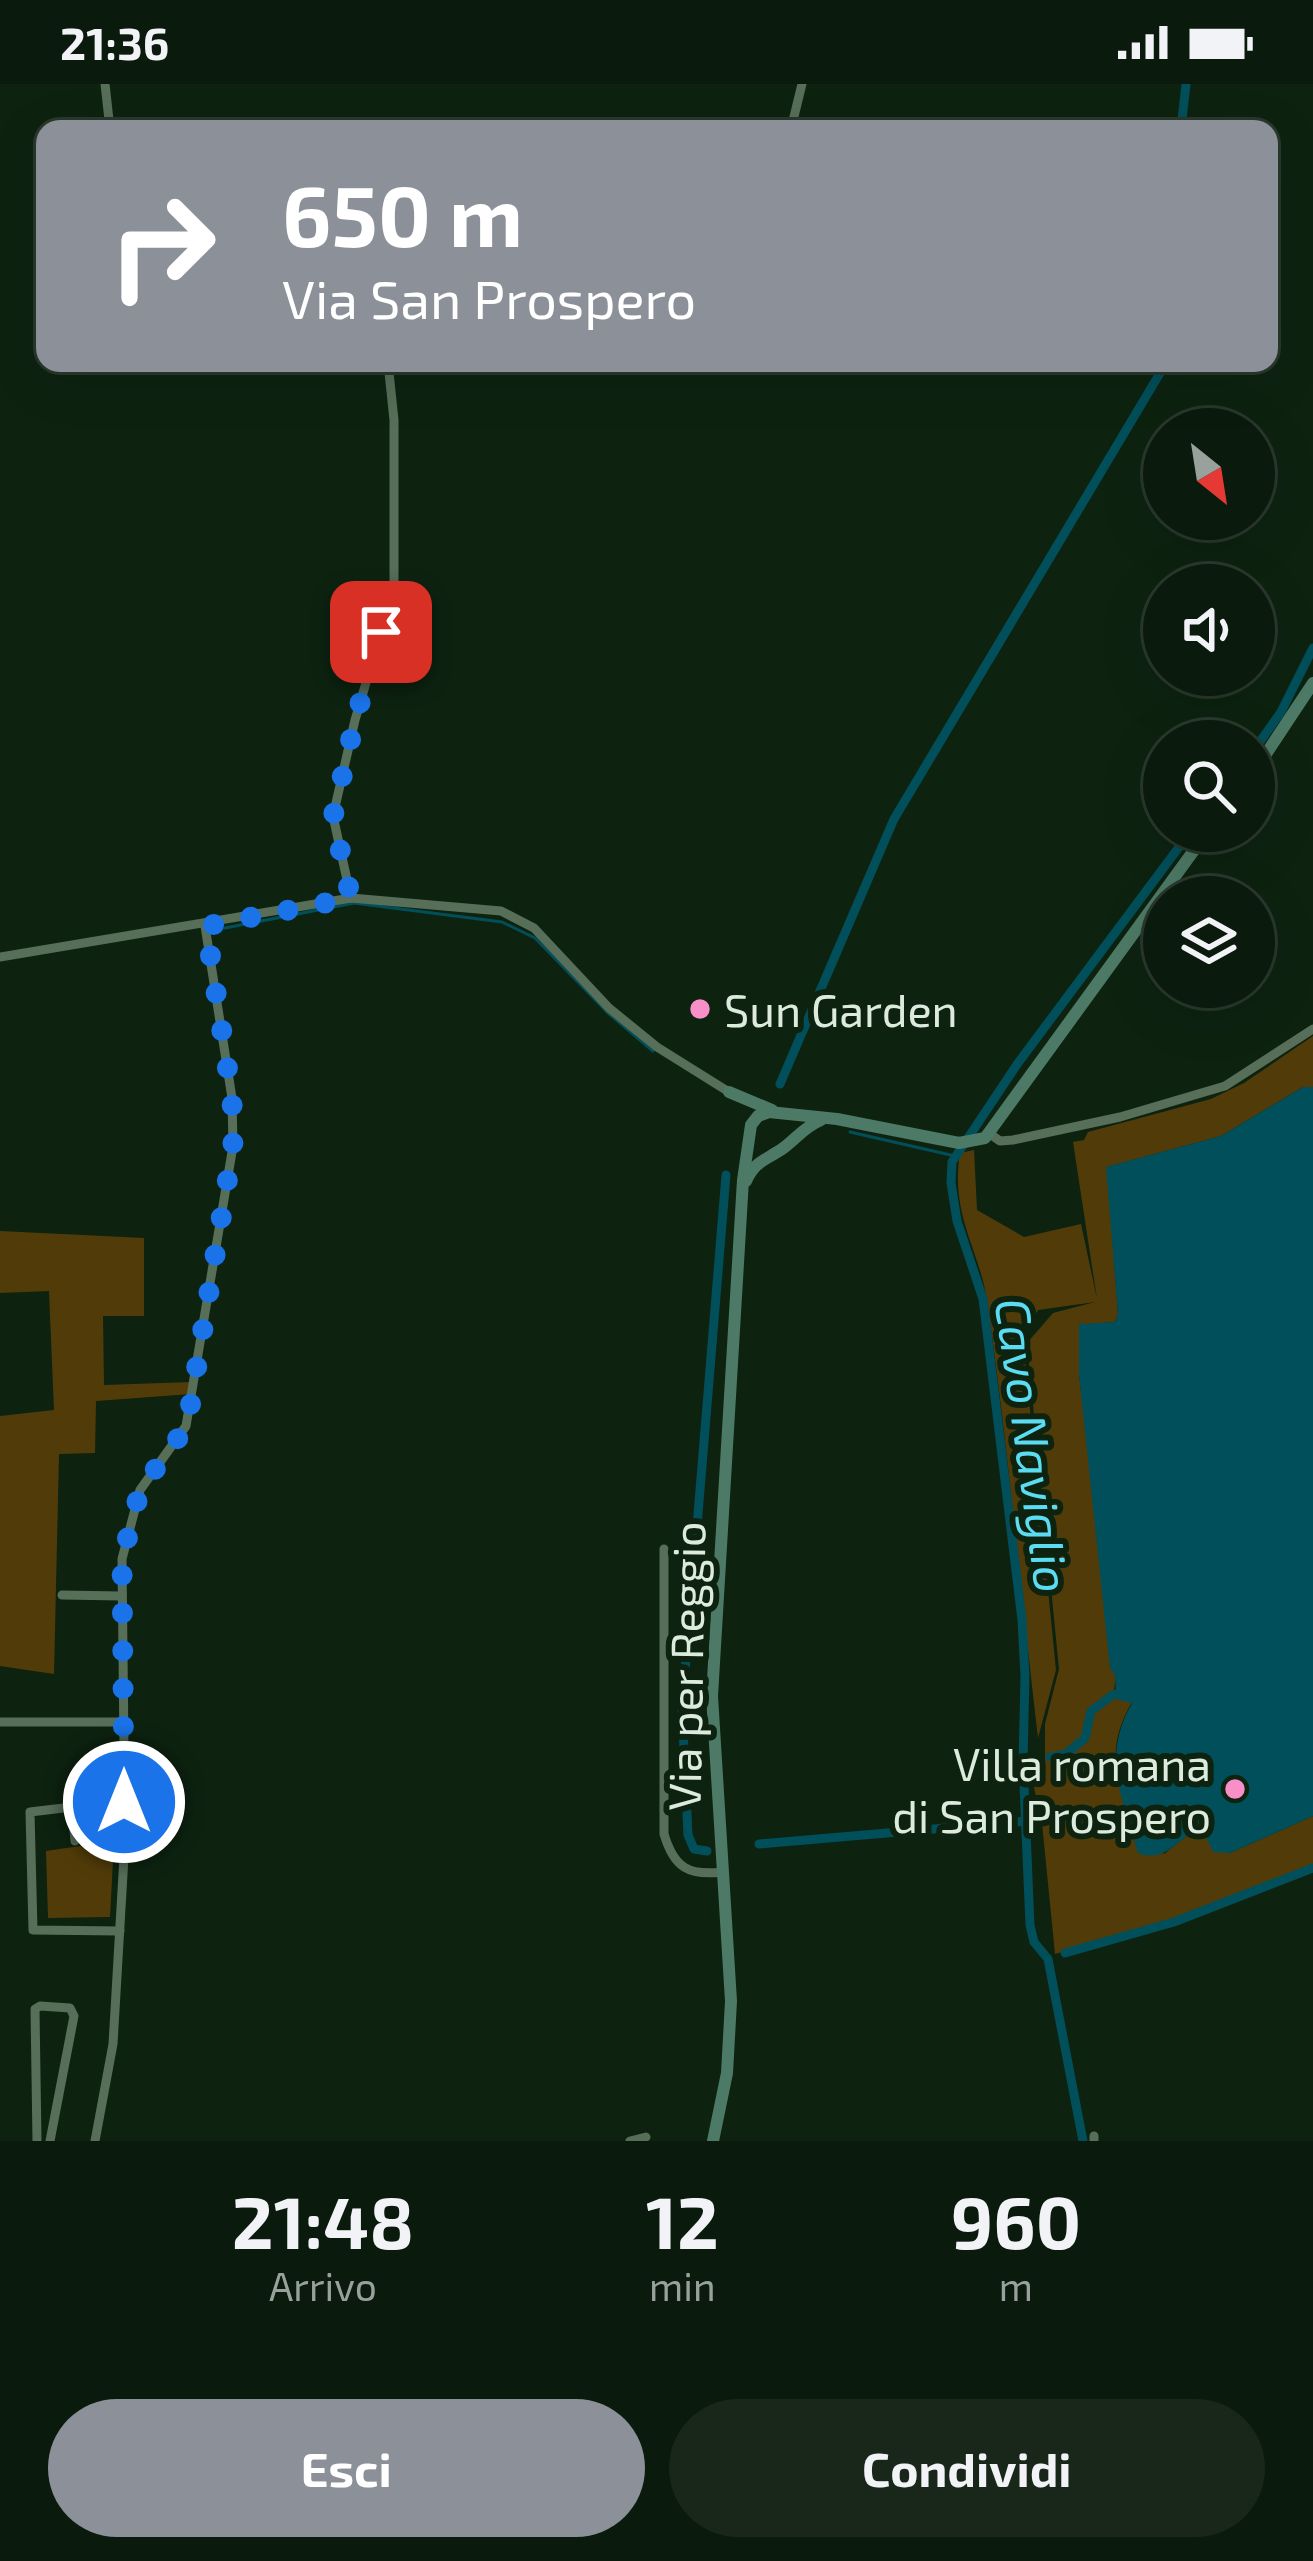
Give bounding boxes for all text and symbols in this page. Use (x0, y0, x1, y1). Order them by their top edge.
text: 21:36 (60, 15, 169, 69)
text: 650 m (282, 163, 523, 264)
icon: right (84, 168, 240, 324)
text: Via San Prospero (282, 265, 696, 330)
north arrow (1143, 408, 1275, 540)
map controls (1143, 408, 1275, 1008)
button: sound (1143, 564, 1275, 696)
pin (330, 581, 432, 683)
icon: arrive (348, 599, 414, 665)
button: search (1143, 720, 1275, 852)
button: layers (1143, 876, 1275, 1008)
place label: Sun Garden (724, 982, 958, 1036)
marker: Sun Garden (687, 996, 713, 1022)
water label: Cavo Naviglio (985, 1294, 1083, 1596)
street label: Via per Reggio (655, 1521, 715, 1811)
place label: Villa romana di San Prospero (892, 1736, 1211, 1842)
position arrow (61, 1739, 187, 1865)
marker: Villa romana di San Prospero (1222, 1776, 1248, 1802)
text: 21:48 (232, 2177, 414, 2263)
text: 12 (646, 2177, 719, 2263)
text: 960 (951, 2177, 1081, 2263)
text: Arrivo (269, 2262, 377, 2309)
text: min (649, 2262, 716, 2309)
text: m (999, 2262, 1033, 2309)
button: Esci (48, 2399, 645, 2537)
button: Condividi (669, 2399, 1265, 2537)

